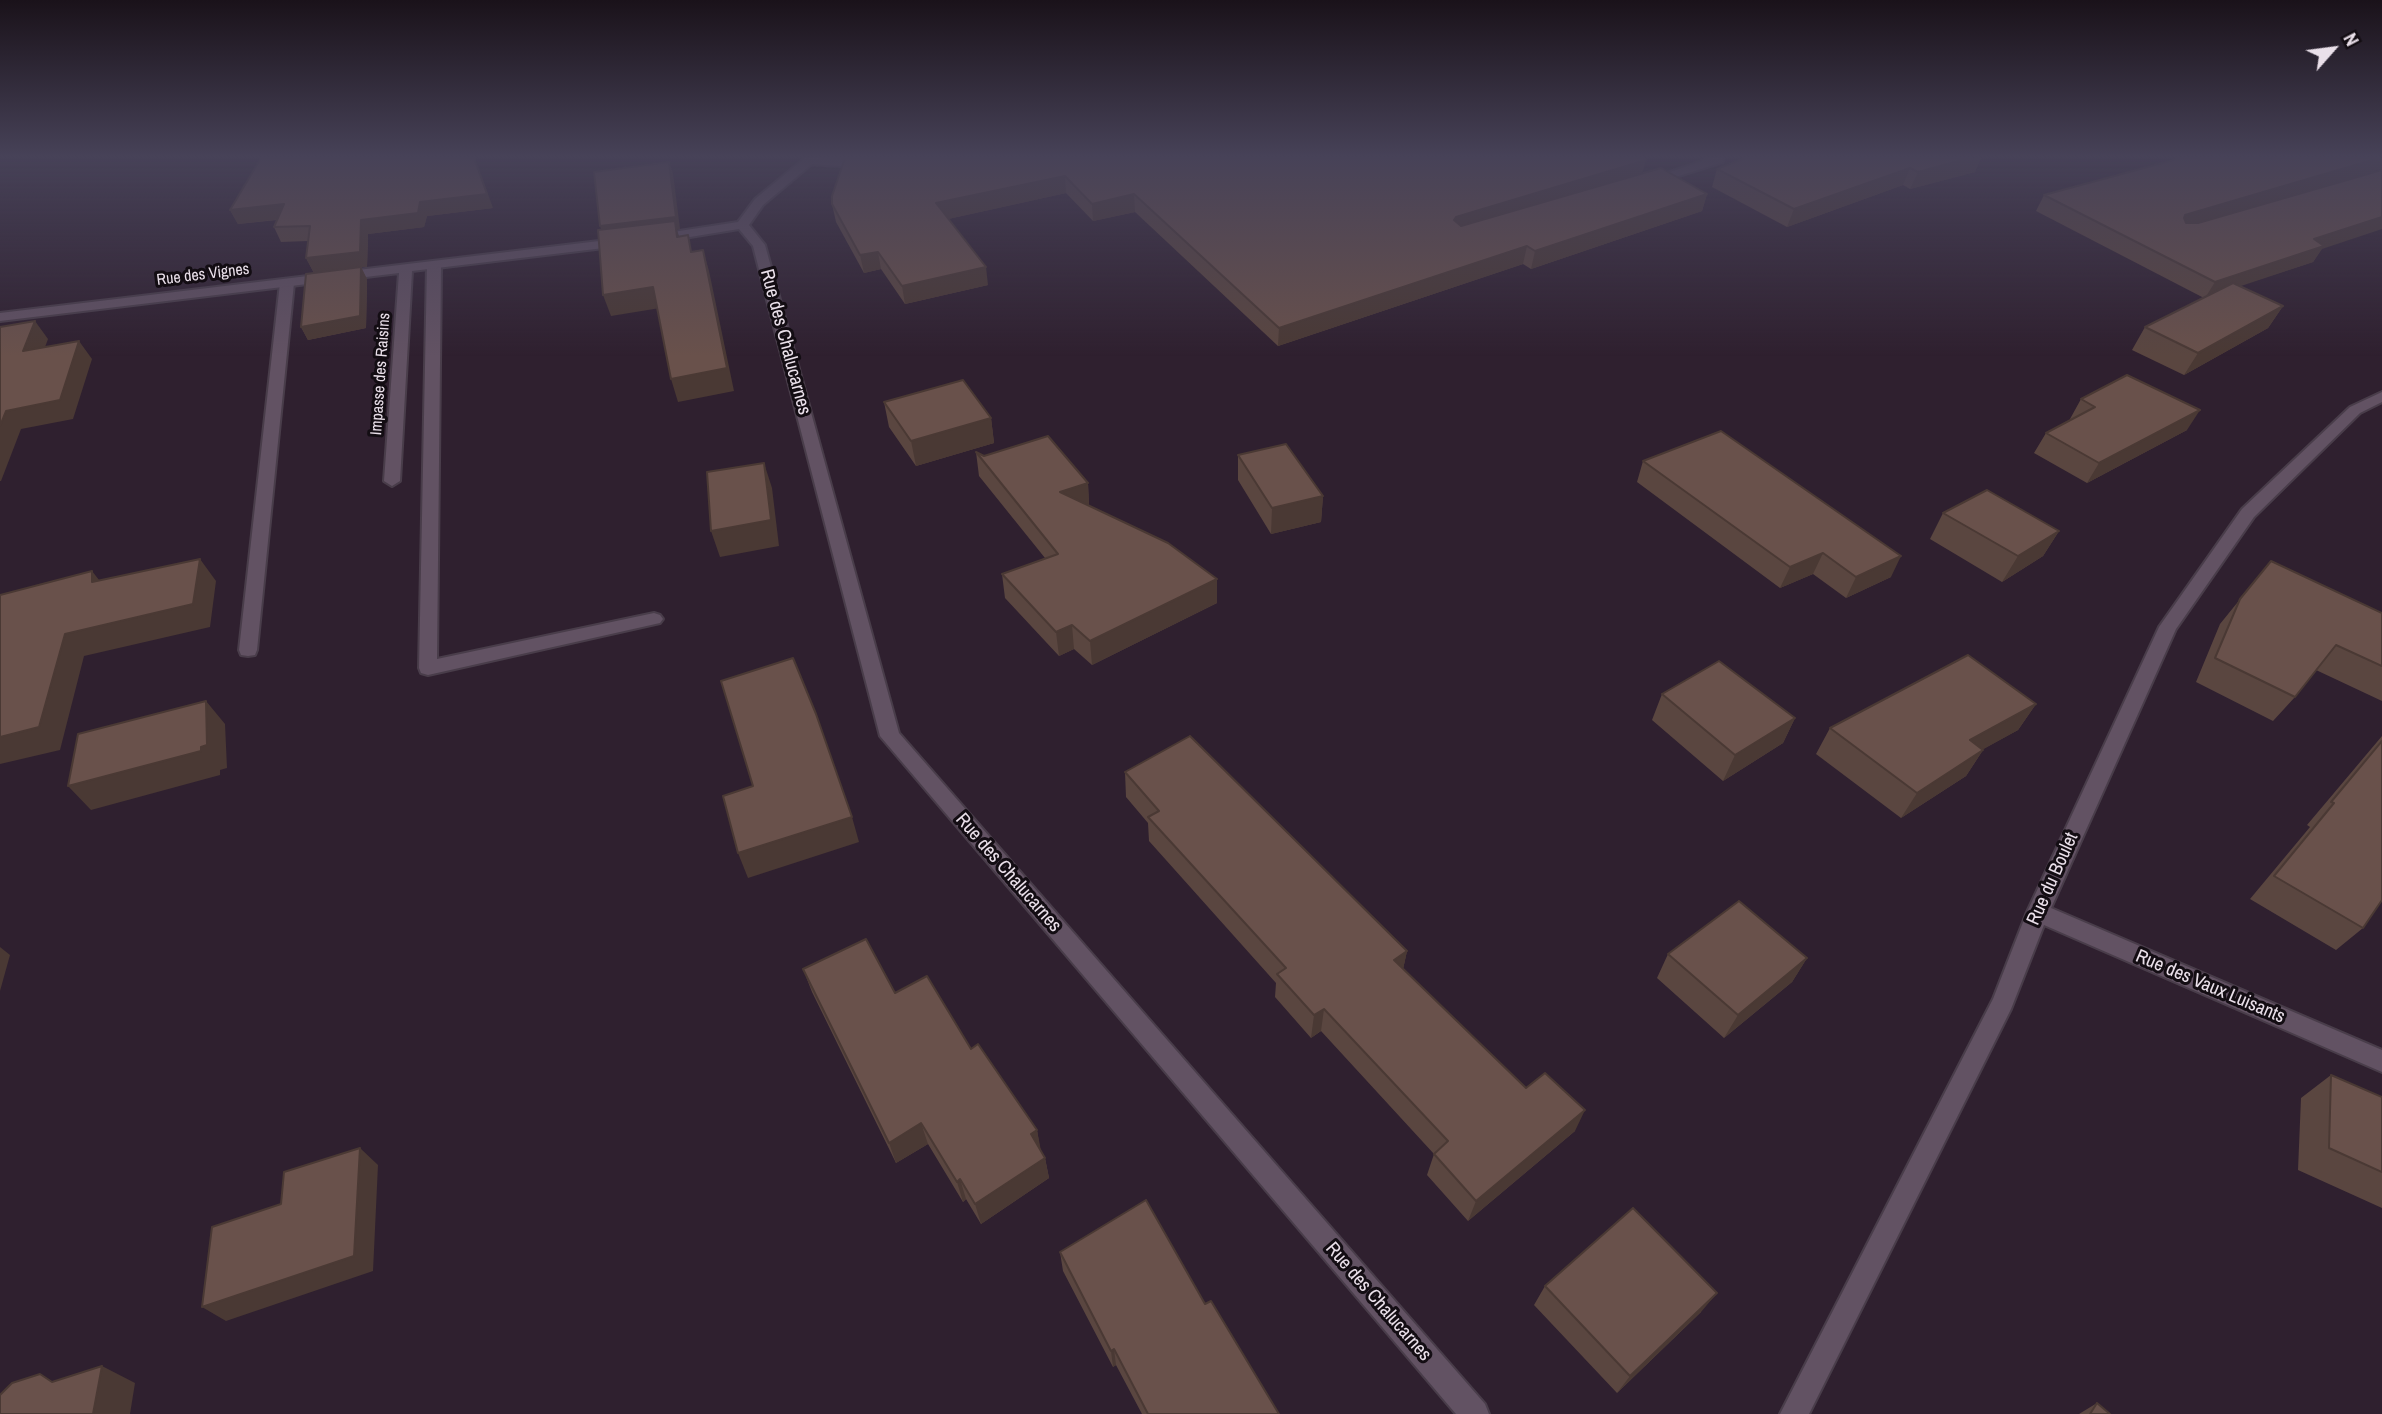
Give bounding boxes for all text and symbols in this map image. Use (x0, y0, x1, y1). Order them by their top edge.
north arrow (2298, 14, 2368, 84)
text: N (2337, 28, 2366, 50)
street label: Rue des Vignes (156, 260, 250, 290)
street label: Rue des Chalucarnes (755, 267, 815, 417)
street label: Impasse des Raisins (367, 312, 395, 436)
street label: Rue des Chalucarnes (950, 809, 1066, 937)
street label: Rue du Boulet (2023, 829, 2083, 929)
street label: Rue des Vaux Luisants (2132, 945, 2288, 1029)
street label: Rue des Chalucarnes (1320, 1238, 1436, 1366)

